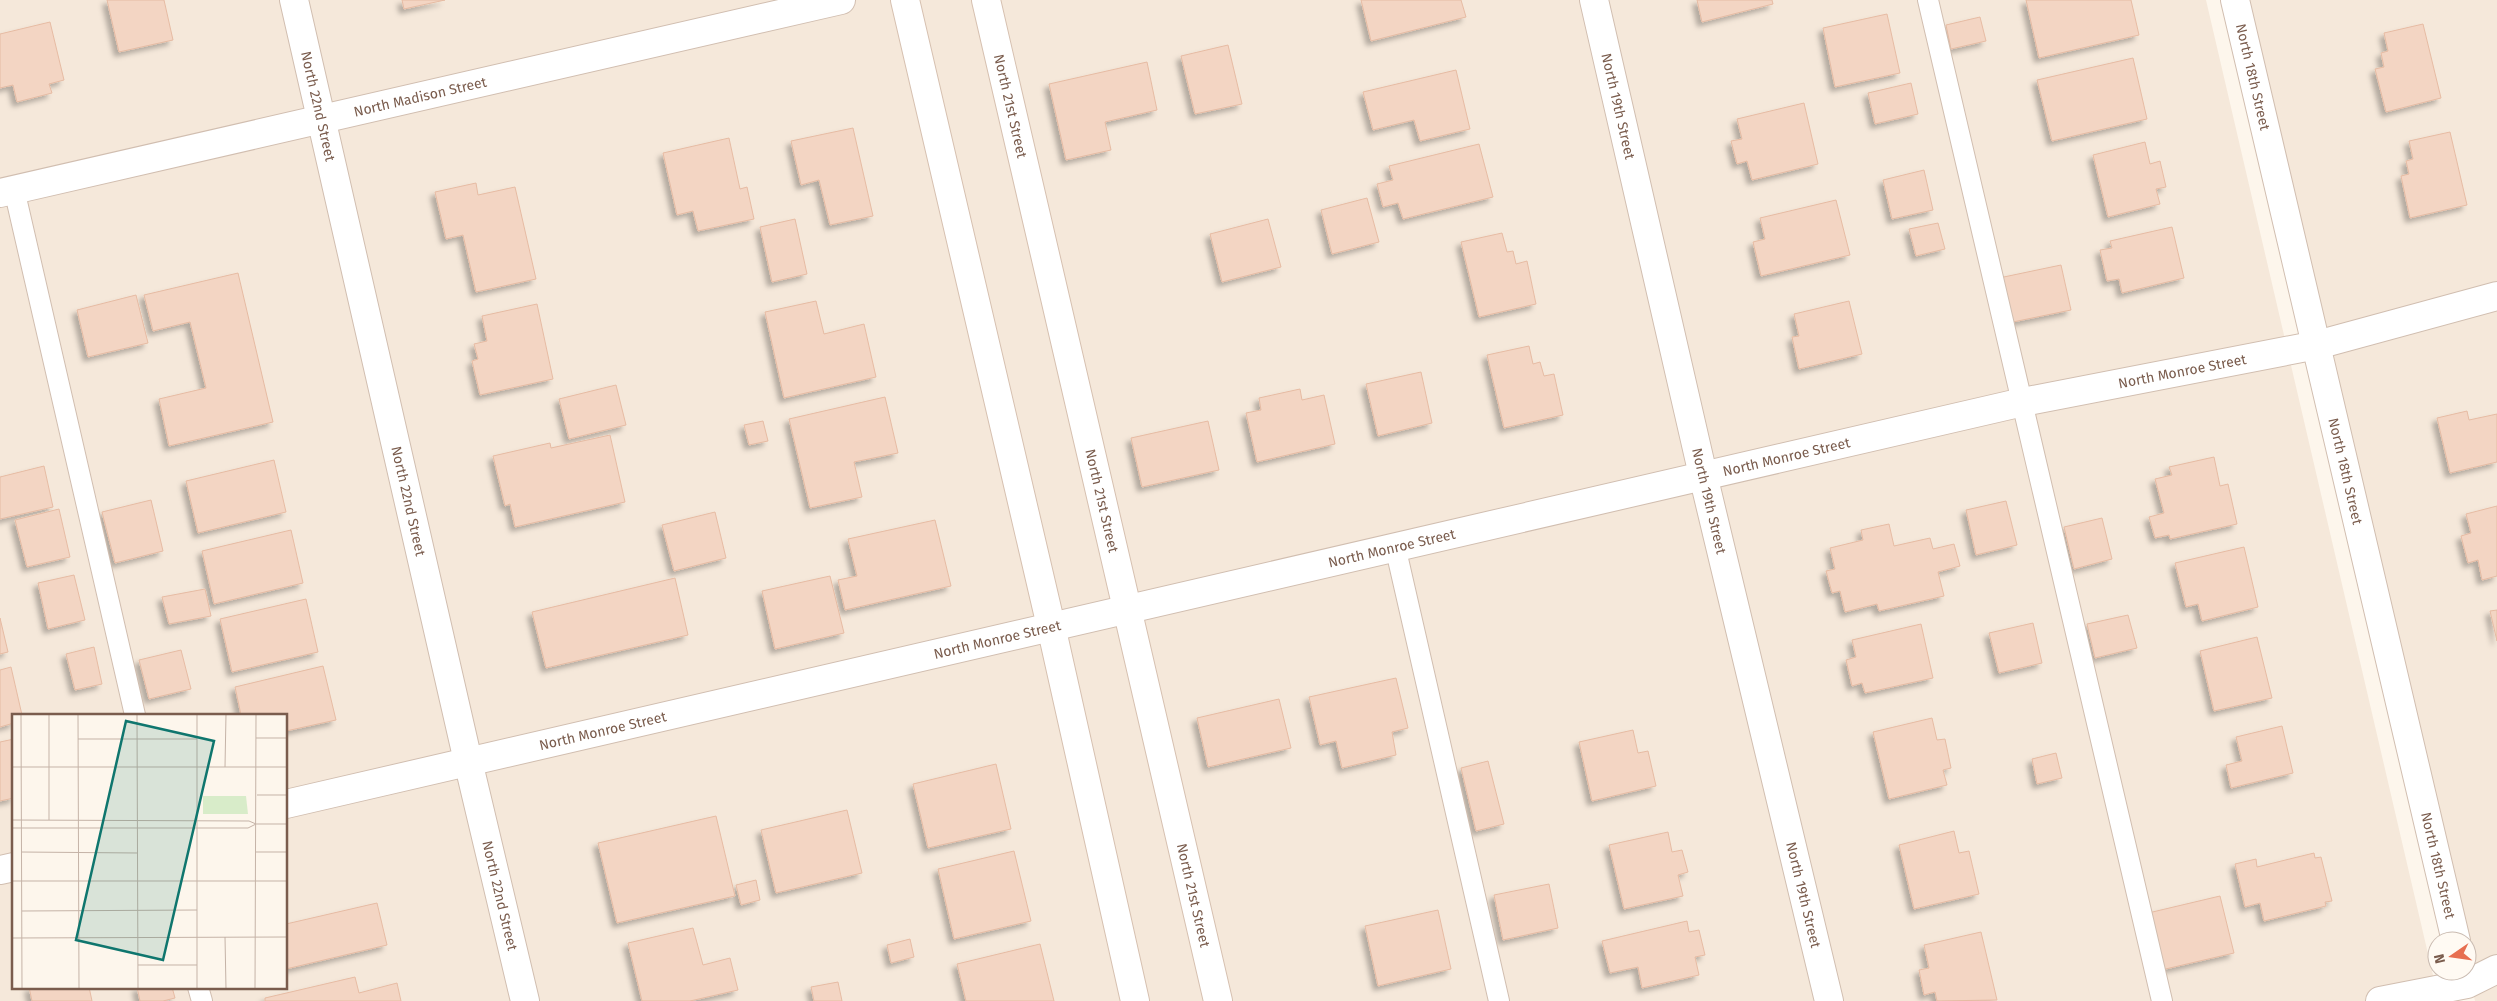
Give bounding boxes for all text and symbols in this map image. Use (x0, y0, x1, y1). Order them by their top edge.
street label: North 18th Street (2232, 22, 2274, 133)
street label: North 22nd Street (297, 50, 339, 164)
street label: North 19th Street (1597, 52, 1639, 162)
street label: North 21st Street (990, 53, 1031, 161)
street label: North Madison Street (352, 73, 489, 121)
street label: North Monroe Street (2117, 351, 2249, 392)
street label: North 18th Street (2324, 416, 2366, 527)
street label: North Monroe Street (1721, 434, 1853, 480)
street label: North 22nd Street (387, 445, 429, 559)
street label: North 19th Street (1688, 446, 1730, 557)
street label: North 21st Street (1081, 447, 1122, 555)
street label: North Monroe Street (1327, 525, 1458, 572)
street label: North Monroe Street (932, 617, 1063, 663)
street label: North Monroe Street (537, 708, 669, 754)
inset map (12, 714, 288, 988)
street label: North 18th Street (2417, 811, 2459, 921)
street label: North 22nd Street (478, 839, 521, 953)
street label: North 19th Street (1782, 840, 1824, 951)
street label: North 21st Street (1173, 842, 1213, 950)
north arrow (2427, 931, 2477, 981)
text: N (2430, 952, 2449, 965)

